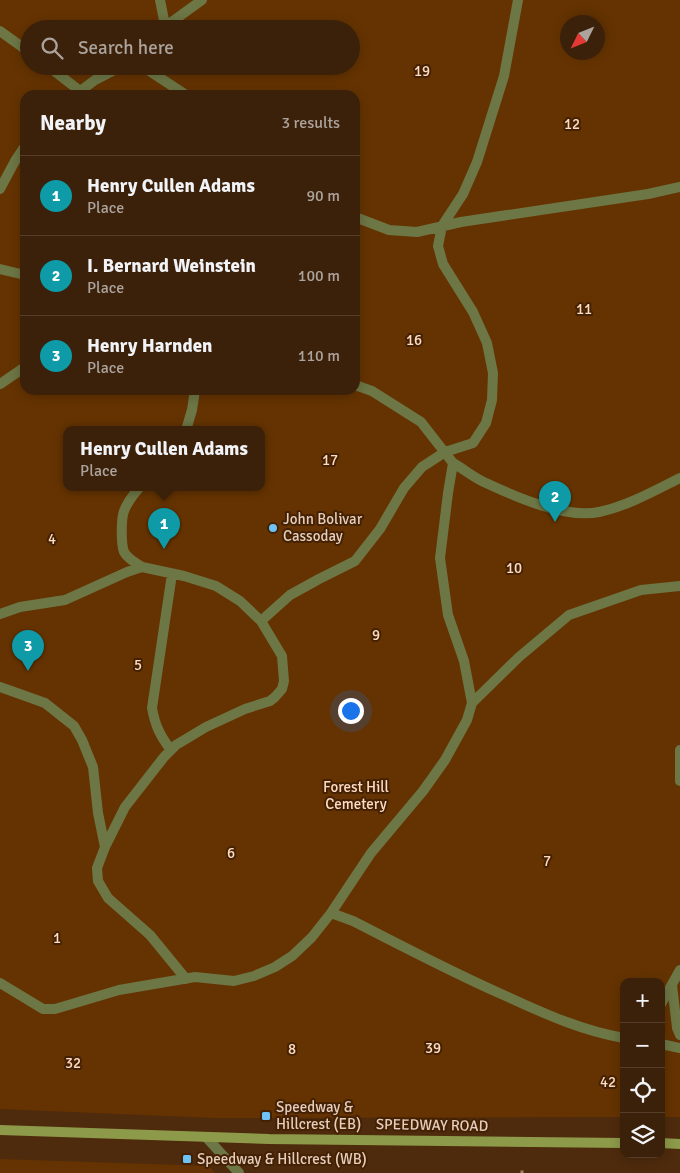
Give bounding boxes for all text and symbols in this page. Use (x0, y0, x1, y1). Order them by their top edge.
north arrow (560, 15, 605, 60)
search box (20, 20, 360, 75)
icon: search (38, 34, 66, 62)
text: Search here (78, 36, 174, 60)
park label: 19 (414, 62, 430, 80)
text: Nearby (40, 110, 106, 136)
text: 3 results (281, 113, 340, 133)
park label: 12 (564, 115, 580, 133)
text: Henry Cullen Adams (87, 174, 255, 198)
text: 1 (52, 186, 60, 206)
text: 90 m (306, 186, 340, 206)
text: Place (87, 198, 124, 218)
text: I. Bernard Weinstein (87, 254, 256, 278)
text: 2 (52, 266, 60, 286)
text: 100 m (298, 266, 340, 286)
text: Place (87, 278, 124, 298)
park label: 11 (576, 300, 592, 318)
park label: 16 (406, 331, 422, 349)
text: Henry Harnden (87, 334, 212, 358)
text: 3 (52, 346, 60, 366)
text: 110 m (298, 346, 340, 366)
text: Place (87, 358, 124, 378)
popup (63, 426, 265, 491)
text: Henry Cullen Adams (80, 437, 248, 461)
park label: 17 (322, 451, 338, 469)
text: Place (80, 461, 117, 481)
pin: 2 (539, 481, 571, 522)
pin: 1 (148, 508, 180, 549)
place label: John Bolivar Cassoday (283, 510, 363, 545)
marker: John Bolivar Cassoday (267, 522, 279, 534)
park label: 4 (48, 530, 56, 548)
park label: 10 (506, 559, 522, 577)
park label: 9 (372, 626, 380, 644)
pin: 3 (12, 630, 44, 671)
park label: 5 (134, 656, 142, 674)
your location (338, 698, 364, 724)
park label: Forest Hill Cemetery (323, 778, 389, 813)
park label: 6 (227, 844, 235, 862)
park label: 7 (543, 852, 551, 870)
park label: 1 (53, 929, 61, 947)
map controls (620, 978, 665, 1158)
button: + (620, 978, 665, 1023)
button: − (620, 1023, 665, 1068)
park label: 39 (425, 1039, 441, 1057)
park label: 8 (288, 1040, 296, 1058)
park label: 32 (65, 1054, 81, 1072)
button: locate (620, 1068, 665, 1113)
park label: 42 (600, 1073, 616, 1091)
place label: Speedway & Hillcrest (EB) (276, 1098, 361, 1133)
marker: Speedway & Hillcrest (EB) (260, 1110, 272, 1122)
button: layers (620, 1113, 665, 1158)
street label: SPEEDWAY ROAD (376, 1115, 488, 1135)
place label: Speedway & Hillcrest (WB) (197, 1150, 367, 1168)
marker: Speedway & Hillcrest (WB) (181, 1153, 193, 1165)

